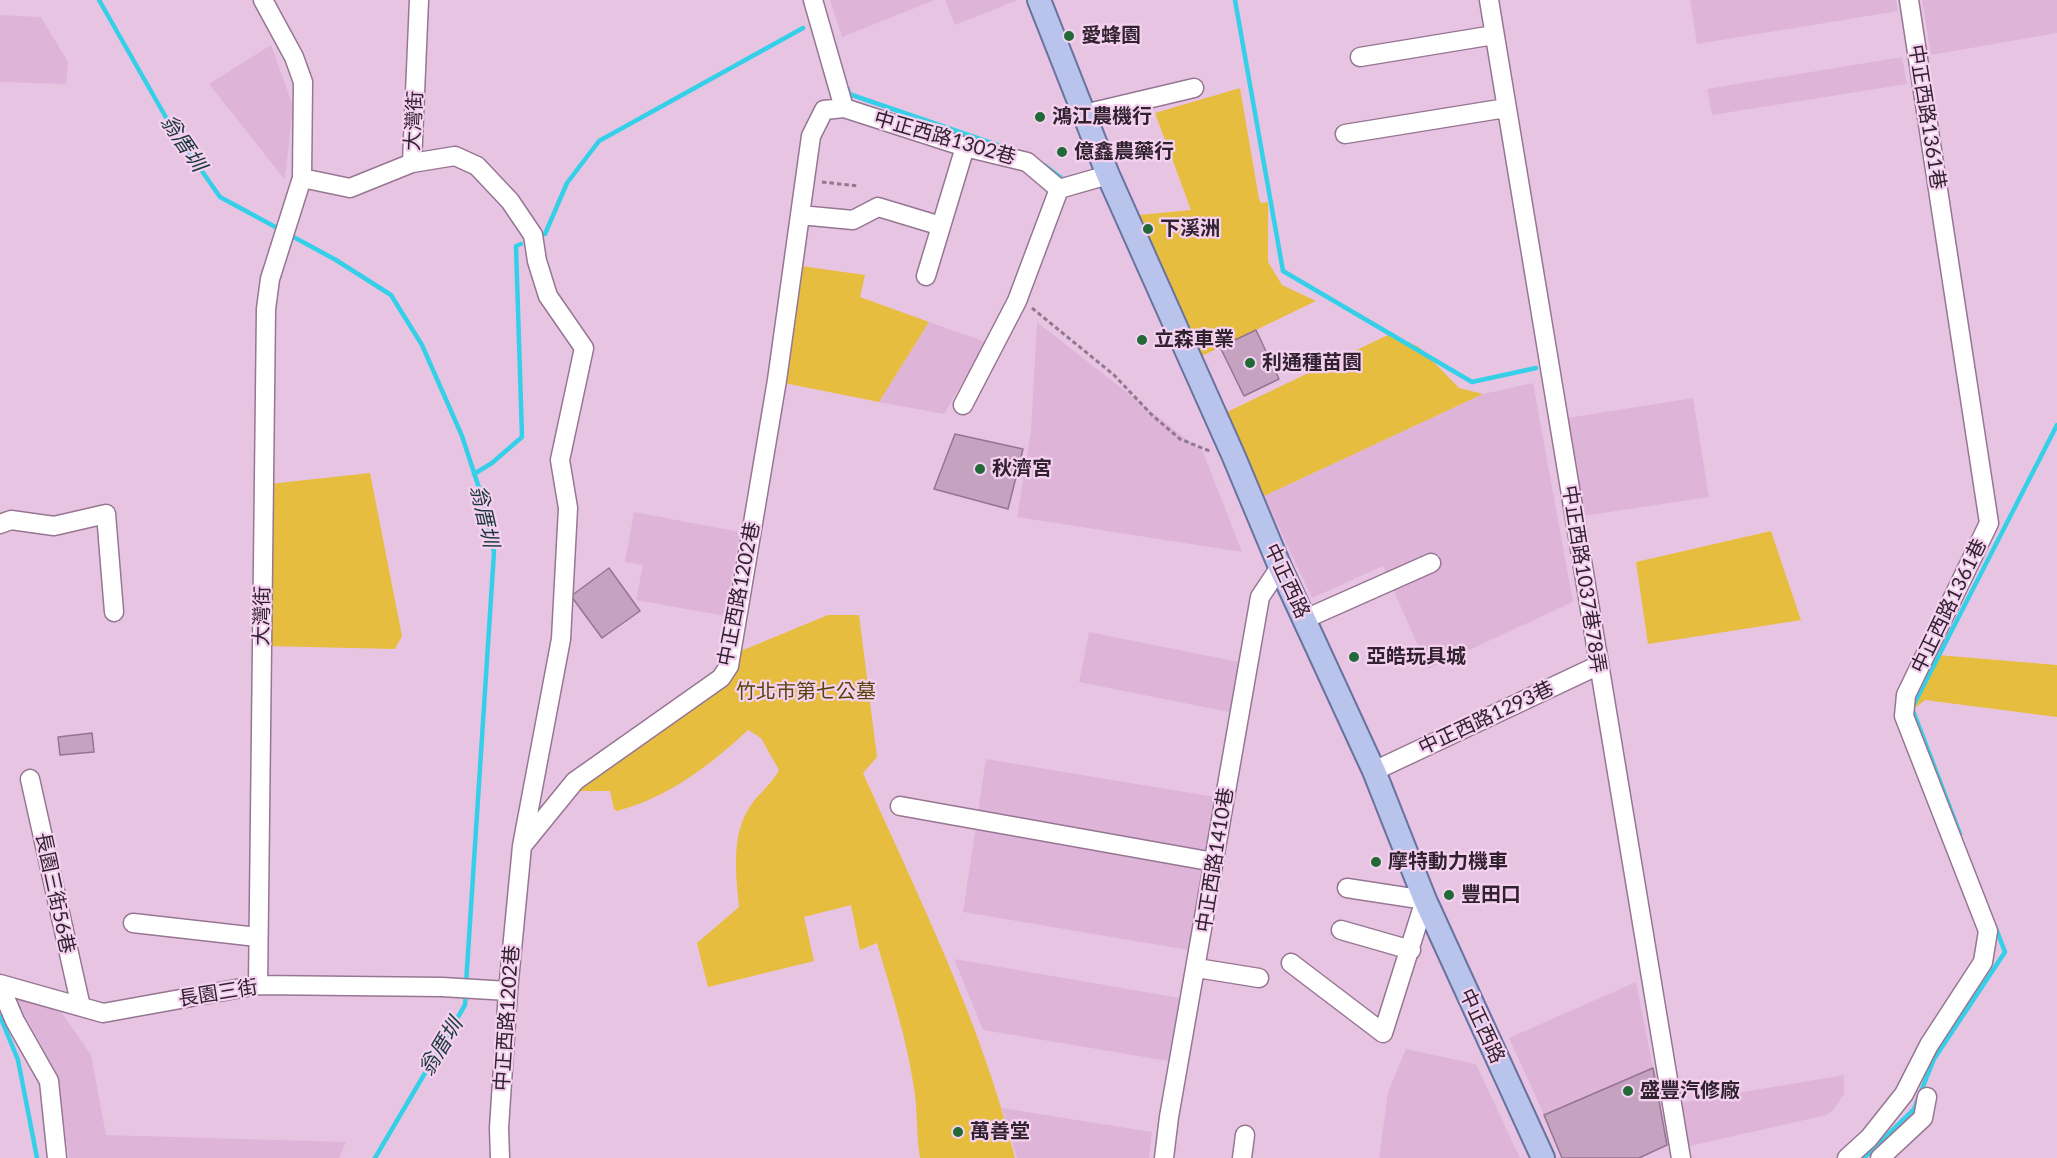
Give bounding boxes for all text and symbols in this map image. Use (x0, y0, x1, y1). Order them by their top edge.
place label: 愛蜂園 (1081, 24, 1141, 48)
marker: 愛蜂園 (1062, 29, 1076, 43)
street label: 中正西路1361巷 (1904, 43, 1950, 191)
street label: 大灣街 (400, 90, 428, 152)
place label: 鴻江農機行 (1052, 105, 1152, 129)
street label: 中正西路1302巷 (871, 106, 1019, 170)
water label: 翁厝圳 (155, 110, 211, 176)
marker: 鴻江農機行 (1033, 110, 1047, 124)
place label: 億鑫農藥行 (1074, 140, 1174, 164)
marker: 億鑫農藥行 (1055, 145, 1069, 159)
place label: 下溪洲 (1160, 217, 1220, 241)
marker: 下溪洲 (1141, 222, 1155, 236)
place label: 立森車業 (1154, 328, 1234, 352)
marker: 立森車業 (1135, 333, 1149, 347)
place label: 利通種苗園 (1262, 351, 1362, 375)
marker: 利通種苗園 (1243, 356, 1257, 370)
place label: 秋濟宮 (992, 457, 1052, 481)
marker: 秋濟宮 (973, 462, 987, 476)
water label: 翁厝圳 (465, 482, 503, 550)
street label: 中正西路1037巷78弄 (1557, 483, 1611, 675)
street label: 中正西路1202巷 (713, 520, 765, 668)
street label: 中正西路1361巷 (1906, 535, 1992, 677)
street label: 中正西路 (1259, 540, 1315, 622)
street label: 大灣街 (249, 586, 275, 646)
place label: 亞皓玩具城 (1366, 645, 1466, 669)
marker: 亞皓玩具城 (1347, 650, 1361, 664)
street label: 中正西路1293巷 (1415, 676, 1557, 760)
park label: 竹北市第七公墓 (736, 680, 876, 704)
street label: 中正西路1410巷 (1192, 786, 1238, 934)
street label: 長園三街56巷 (30, 830, 80, 956)
place label: 摩特動力機車 (1388, 850, 1508, 874)
marker: 摩特動力機車 (1369, 855, 1383, 869)
place label: 豐田口 (1461, 883, 1521, 907)
marker: 豐田口 (1442, 888, 1456, 902)
street label: 中正西路1202巷 (490, 944, 524, 1092)
street label: 長園三街 (177, 975, 259, 1011)
street label: 中正西路 (1454, 985, 1510, 1067)
water label: 翁厝圳 (414, 1014, 468, 1080)
place label: 盛豐汽修廠 (1640, 1079, 1740, 1103)
marker: 盛豐汽修廠 (1621, 1084, 1635, 1098)
place label: 萬善堂 (970, 1120, 1030, 1144)
marker: 萬善堂 (951, 1125, 965, 1139)

